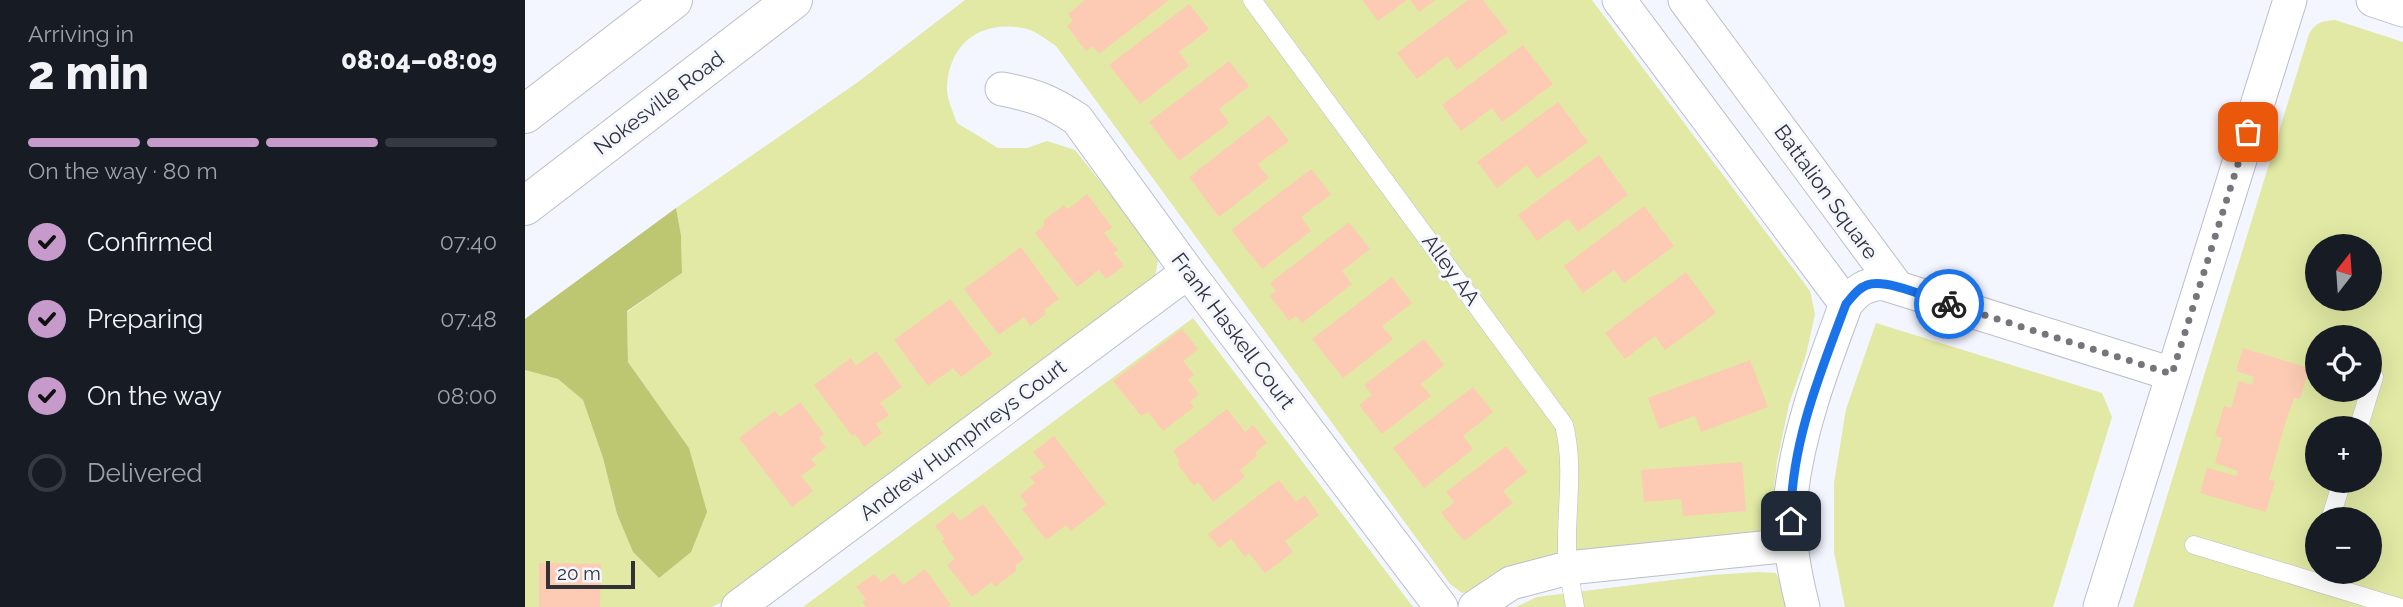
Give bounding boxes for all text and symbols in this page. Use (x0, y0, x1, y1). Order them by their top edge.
text: Arriving in (28, 20, 134, 47)
text: 08:04–08:09 (341, 45, 497, 75)
street label: Nokesville Road (589, 45, 729, 160)
text: 2 min (28, 46, 149, 100)
pin (2218, 102, 2278, 162)
icon: bag (2229, 113, 2267, 151)
street label: Battalion Square (1769, 120, 1884, 264)
text: On the way · 80 m (28, 157, 218, 184)
icon: check (28, 223, 66, 261)
text: Confirmed (87, 227, 213, 257)
text: 07:40 (440, 228, 497, 255)
street label: Alley AA (1417, 229, 1485, 310)
north arrow (2305, 234, 2382, 312)
map controls (2305, 234, 2382, 584)
street label: Frank Haskell Court (1167, 248, 1300, 414)
courier (1914, 269, 1984, 339)
icon: bike (1930, 285, 1968, 323)
icon: check (28, 300, 66, 338)
text: Preparing (87, 304, 203, 334)
text: 07:48 (440, 305, 497, 332)
button: locate (2305, 325, 2382, 402)
street label: Andrew Humphreys Court (854, 354, 1071, 526)
icon: check (28, 377, 66, 415)
text: On the way (87, 381, 222, 411)
text: 08:00 (437, 382, 497, 409)
button: + (2305, 416, 2382, 493)
text: Delivered (87, 458, 202, 488)
pin (1761, 491, 1821, 551)
icon: home (1772, 502, 1810, 540)
button: − (2305, 507, 2382, 584)
scale bar (546, 558, 635, 590)
text: 20 m (557, 562, 601, 584)

